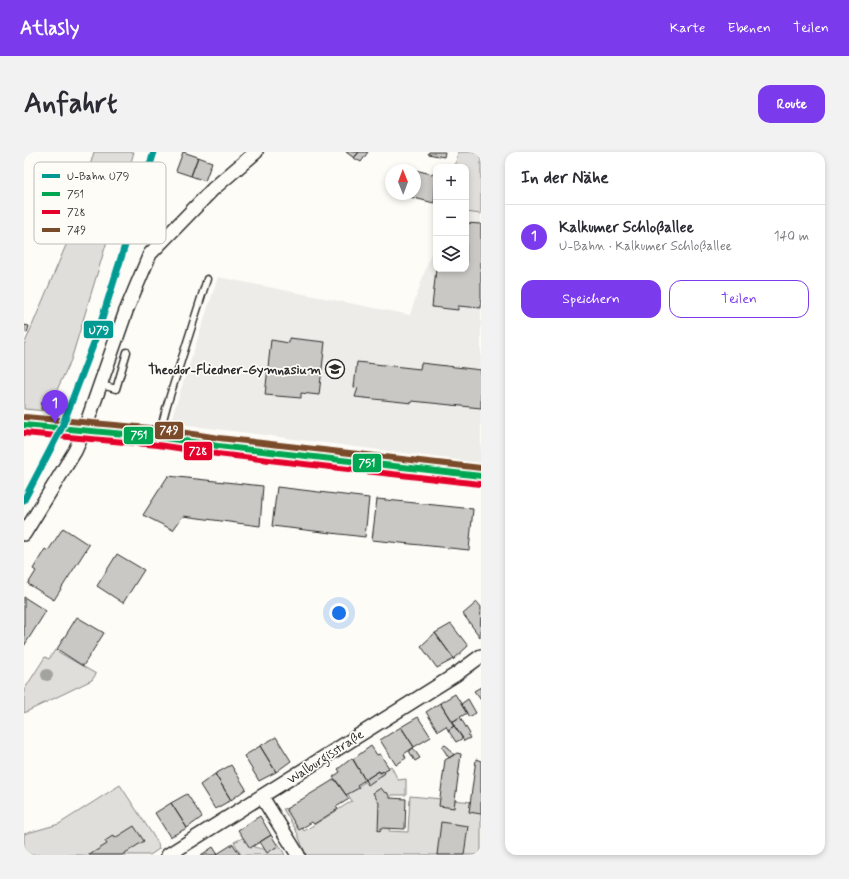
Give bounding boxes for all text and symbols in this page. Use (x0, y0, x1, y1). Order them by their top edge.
text: Atlasly (20, 16, 79, 41)
text: Karte (670, 19, 705, 37)
text: Ebenen (727, 19, 771, 37)
text: Teilen (793, 19, 829, 37)
button: Route (758, 85, 825, 123)
text: Anfahrt (24, 86, 117, 123)
legend (34, 162, 166, 244)
north arrow (385, 164, 421, 200)
map controls (433, 164, 469, 272)
button: + (433, 164, 469, 200)
text: In der Nähe (521, 167, 609, 189)
text: U-Bahn U79 (67, 170, 129, 184)
text: 751 (67, 188, 84, 202)
button: − (433, 200, 469, 236)
text: 728 (67, 206, 85, 220)
text: Kalkumer Schloßallee (559, 218, 694, 238)
text: 749 (67, 224, 86, 238)
text: 1 (531, 228, 537, 245)
text: 140 m (774, 228, 809, 245)
button: layers (433, 236, 469, 272)
text: U-Bahn · Kalkumer Schloßallee (559, 238, 732, 255)
button: Speichern (521, 280, 661, 318)
button: Teilen (669, 280, 809, 318)
line badge: U79 (83, 320, 114, 339)
text: U79 (89, 324, 110, 338)
school or university icon: Theodor-Fliedner-Gymnasium (324, 358, 346, 380)
place label: Theodor-Fliedner-Gymnasium (148, 362, 321, 379)
pin: 1 (42, 390, 68, 423)
line badge: 749 (154, 421, 184, 440)
text: 749 (159, 424, 179, 438)
line badge: 751 (123, 426, 154, 445)
text: 751 (131, 429, 147, 443)
line badge: 728 (183, 441, 213, 461)
text: 728 (189, 445, 207, 459)
line badge: 751 (352, 453, 382, 473)
text: 751 (359, 457, 375, 471)
your location (329, 603, 349, 623)
street label: Walburgisstraße (284, 726, 368, 790)

